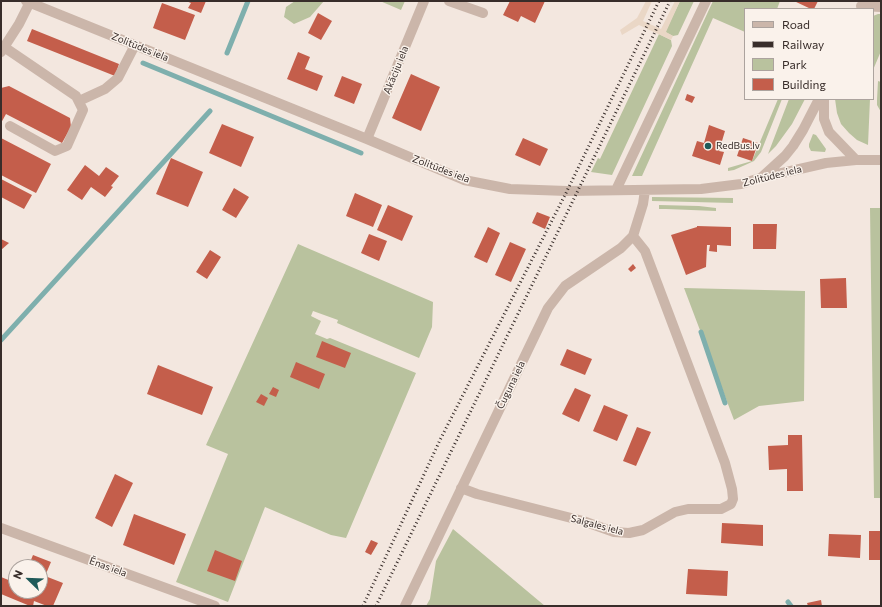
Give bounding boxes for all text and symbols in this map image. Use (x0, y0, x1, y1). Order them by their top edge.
legend (744, 8, 874, 100)
text: Road (782, 17, 810, 31)
street label: Zolitūdes iela (110, 30, 170, 64)
text: Railway (782, 37, 824, 51)
street label: Akāciju iela (381, 44, 411, 96)
text: Park (782, 57, 807, 71)
text: Building (782, 77, 826, 91)
place label: RedBus.lv (716, 140, 760, 152)
marker: RedBus.lv (703, 141, 713, 151)
street label: Zolitūdes iela (411, 153, 471, 185)
street label: Zolitūdes iela (741, 163, 803, 189)
street label: Čuguna iela (494, 359, 528, 411)
street label: Salgales iela (569, 512, 625, 538)
street label: Ēnas iela (88, 555, 128, 579)
north arrow (8, 559, 48, 599)
text: N (10, 568, 25, 581)

